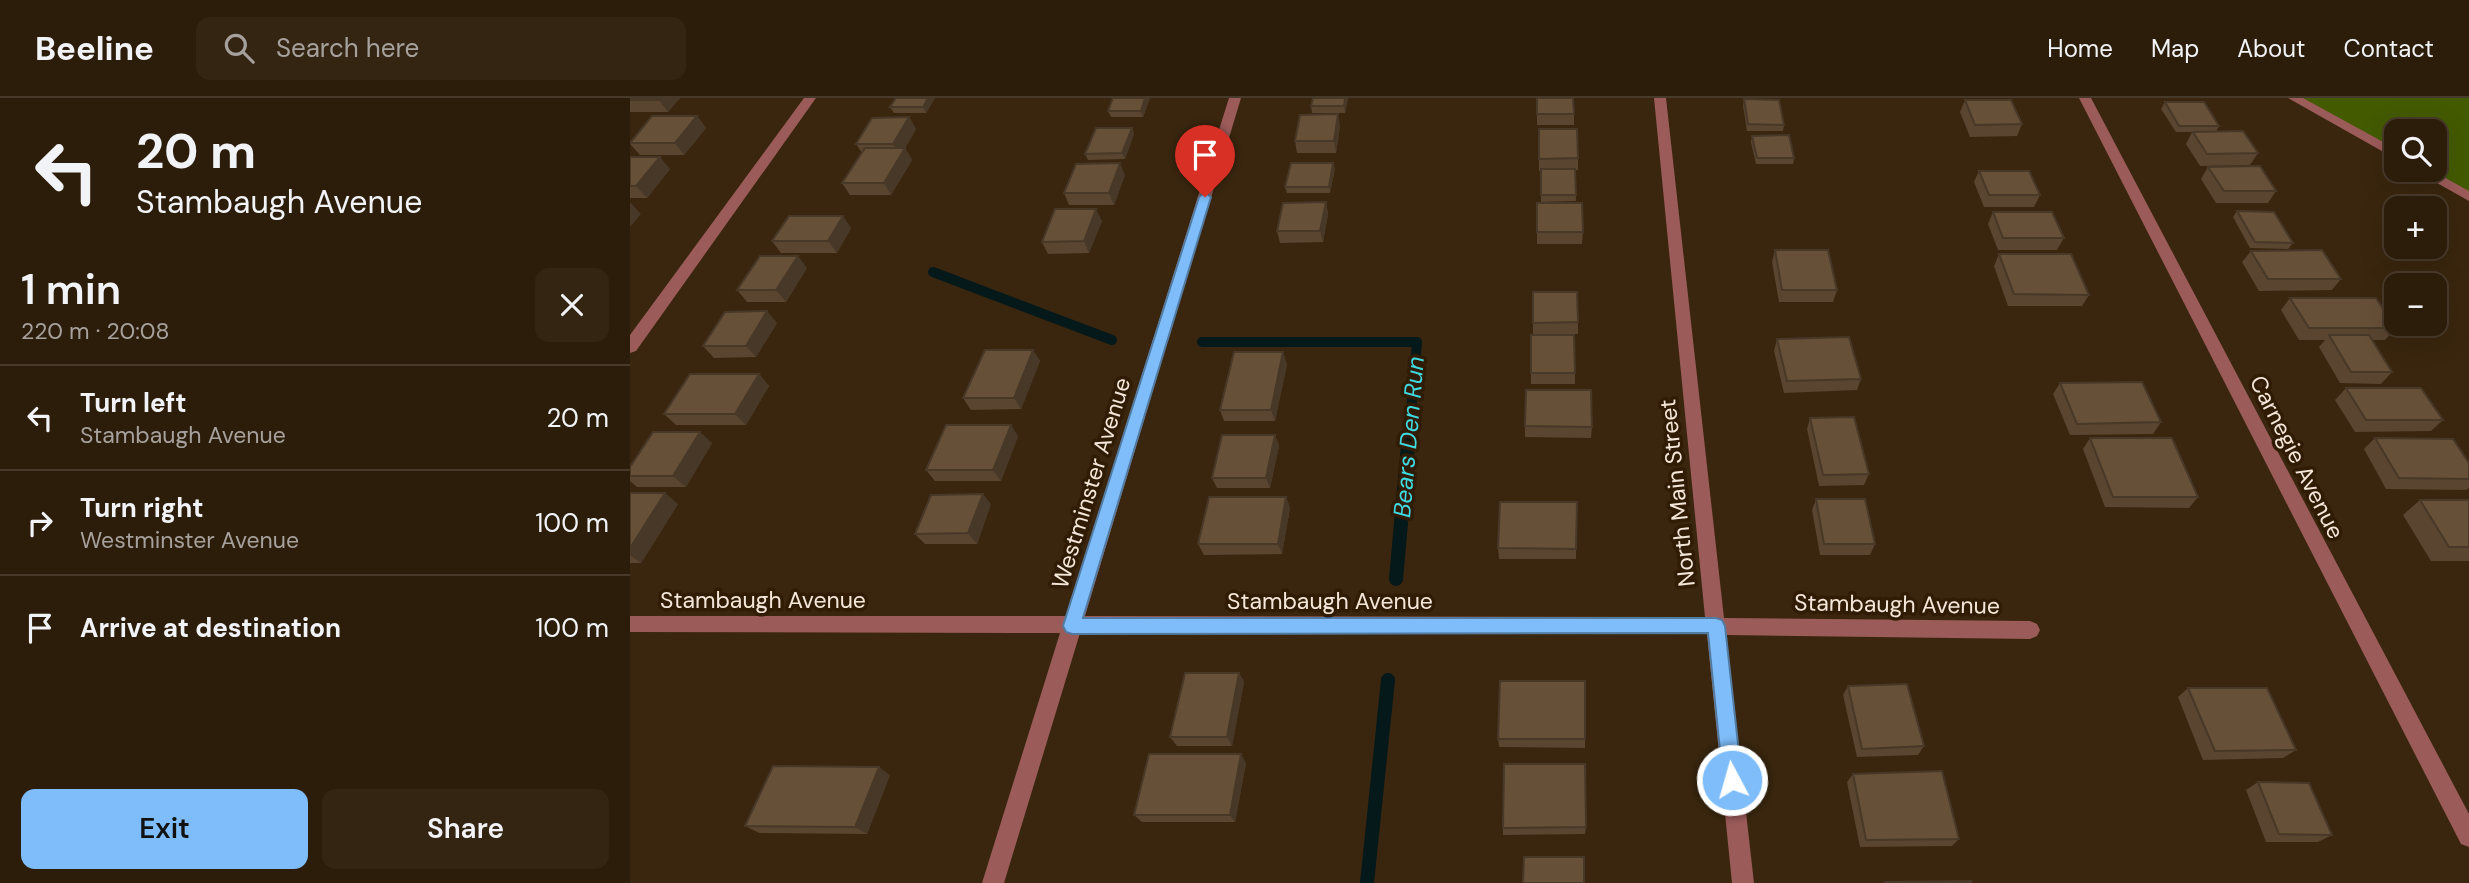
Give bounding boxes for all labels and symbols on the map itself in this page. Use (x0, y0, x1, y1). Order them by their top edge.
pin (1175, 125, 1235, 197)
water label: Bears Den Run (1386, 355, 1431, 519)
street label: Carnegie Avenue (2243, 370, 2351, 544)
street label: Westminster Avenue (1045, 374, 1137, 592)
street label: North Main Street (1652, 398, 1702, 588)
street label: Stambaugh Avenue (660, 585, 866, 615)
street label: Stambaugh Avenue (1227, 586, 1433, 616)
street label: Stambaugh Avenue (1794, 587, 2000, 621)
position arrow (1695, 743, 1769, 817)

